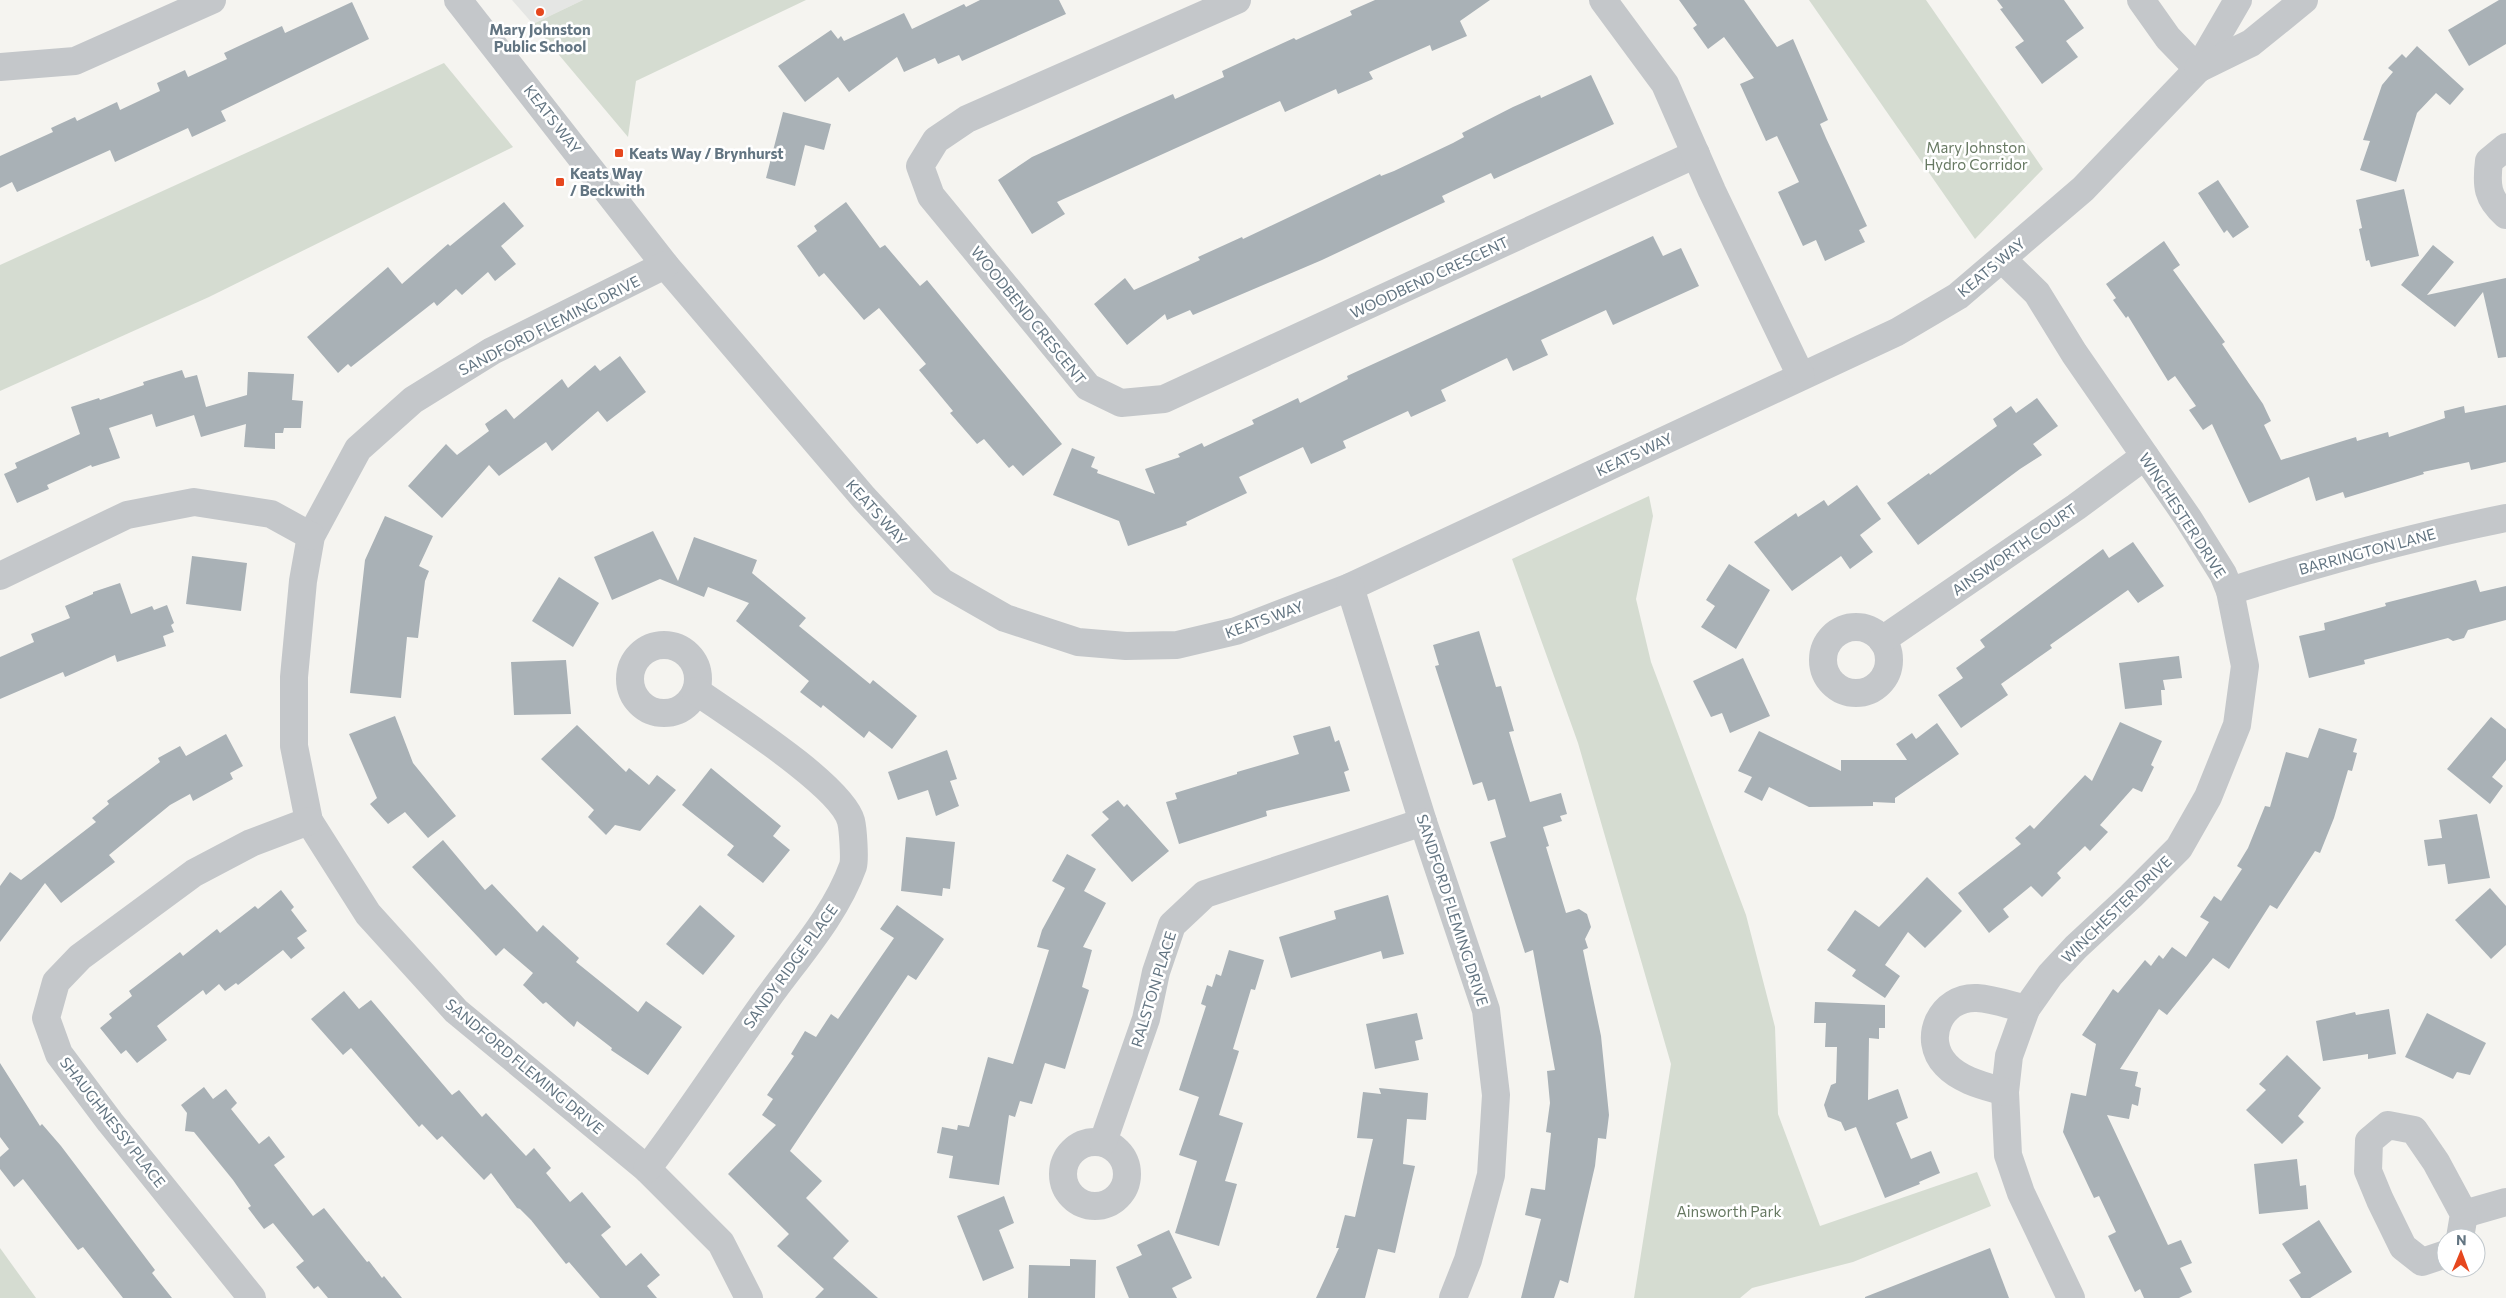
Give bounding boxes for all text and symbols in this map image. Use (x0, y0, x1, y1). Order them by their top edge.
marker: Mary Johnston Public School (534, 6, 546, 18)
place label: Mary Johnston Public School (489, 20, 591, 55)
street label: KEATS WAY (521, 81, 586, 157)
park label: Mary Johnston Hydro Corridor (1924, 138, 2028, 173)
place label: Keats Way / Brynhurst (629, 144, 784, 162)
marker: Keats Way / Brynhurst (613, 147, 625, 159)
place label: Keats Way / Beckwith (570, 164, 645, 199)
marker: Keats Way / Beckwith (554, 176, 566, 188)
street label: WOODBEND CRESCENT (1347, 232, 1511, 322)
street label: KEATS WAY (1954, 234, 2028, 300)
street label: WOODBEND CRESCENT (968, 242, 1091, 388)
street label: SANDFORD FLEMING DRIVE (456, 271, 643, 379)
street label: KEATS WAY (1593, 428, 1675, 480)
street label: WINCHESTER DRIVE (2136, 449, 2230, 581)
street label: KEATS WAY (843, 475, 911, 549)
street label: AINSWORTH COURT (1948, 499, 2080, 599)
street label: BARRINGTON LANE (2297, 524, 2438, 578)
street label: KEATS WAY (1222, 596, 1306, 642)
street label: SANDFORD FLEMING DRIVE (1413, 812, 1493, 1008)
street label: WINCHESTER DRIVE (2057, 852, 2175, 966)
street label: SANDY RIDGE PLACE (739, 900, 841, 1031)
street label: RALSTON PLACE (1127, 929, 1179, 1049)
street label: SANDFORD FLEMING DRIVE (442, 995, 608, 1137)
street label: SHAUGHNESSY PLACE (57, 1053, 170, 1191)
park label: Ainsworth Park (1676, 1202, 1782, 1220)
north arrow (2436, 1228, 2486, 1278)
text: N (2456, 1231, 2467, 1248)

